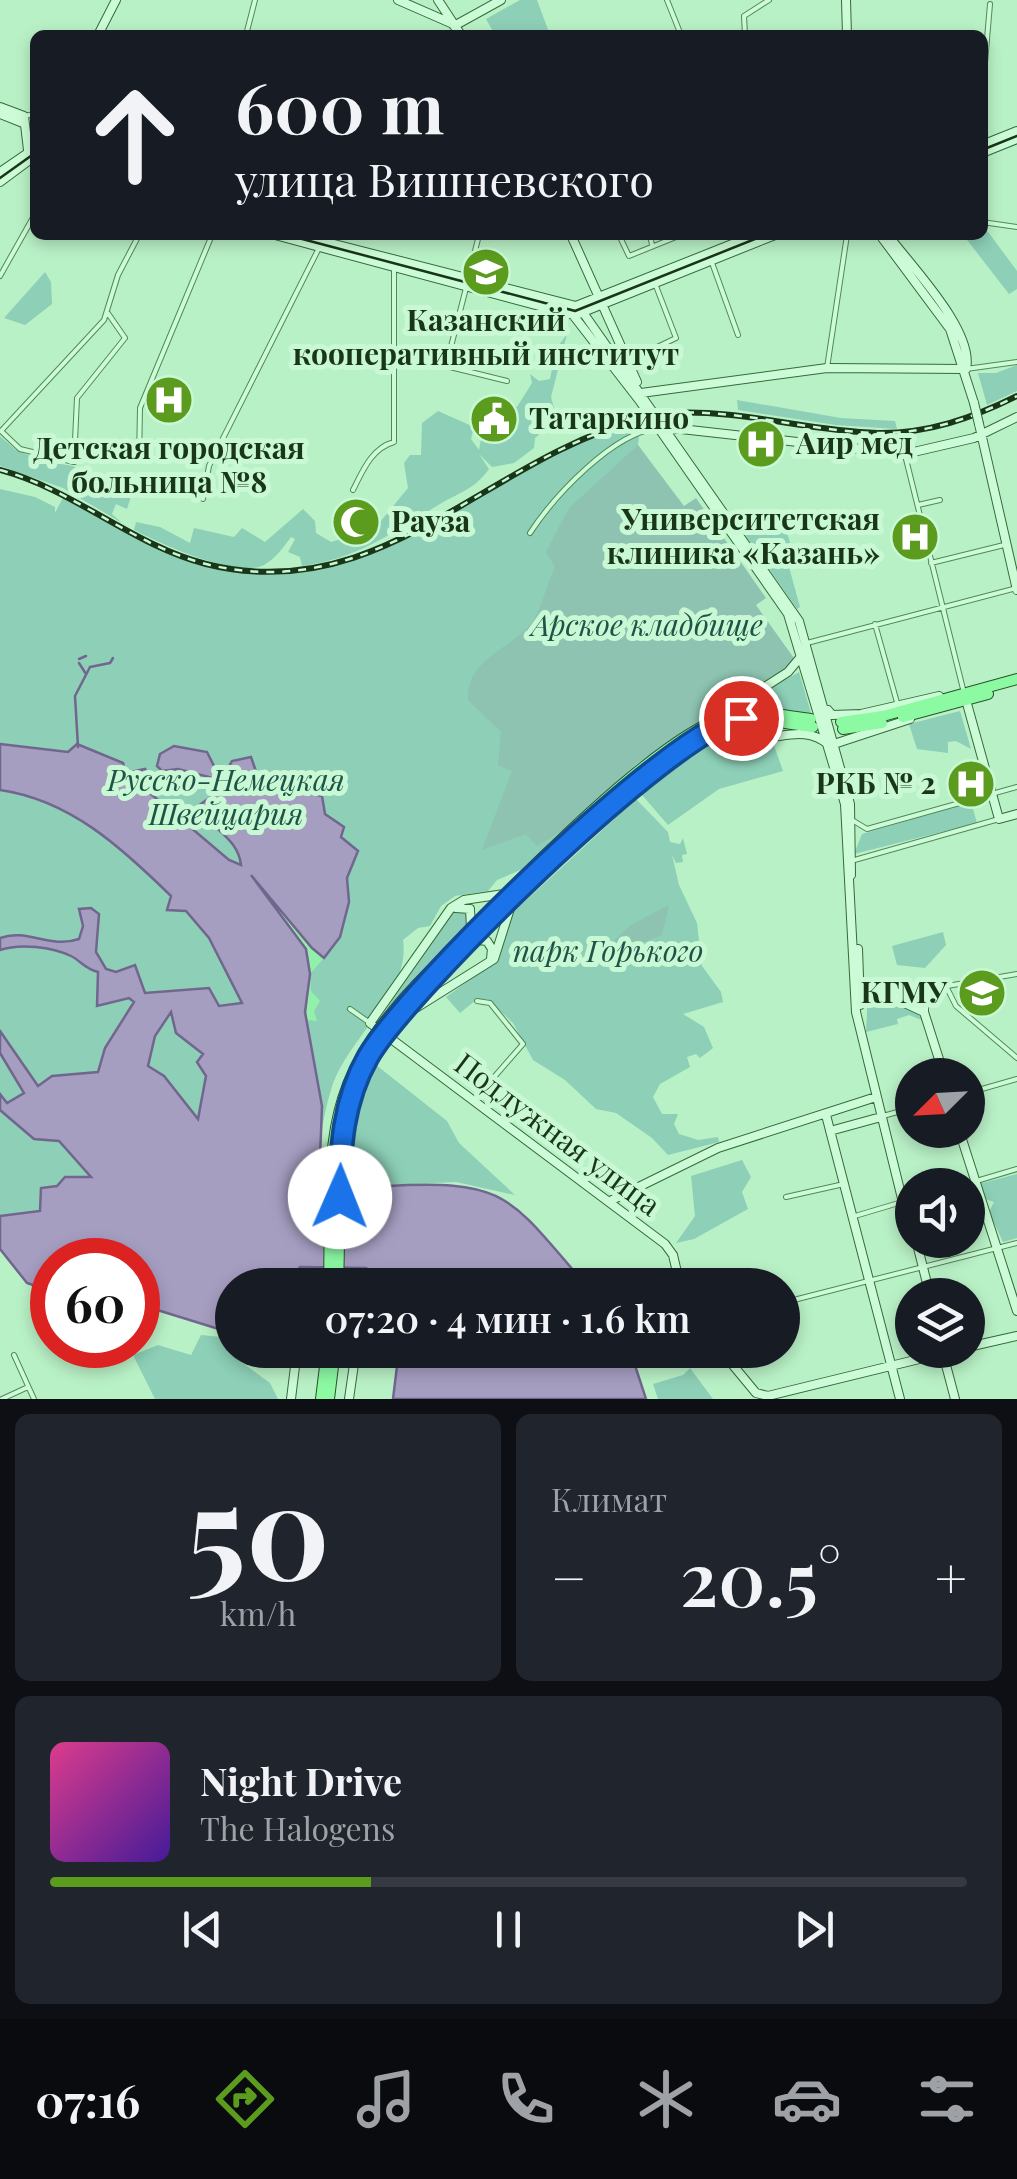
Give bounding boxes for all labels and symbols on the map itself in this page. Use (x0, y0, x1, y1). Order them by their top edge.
school or university icon: Казанский кооперативный институт (460, 246, 512, 298)
place label: Казанский кооперативный институт (293, 299, 679, 373)
hospital icon: Детская городская больница №8 (143, 374, 195, 426)
public building icon: Татаркино (468, 393, 520, 445)
place label: Татаркино (529, 397, 689, 437)
hospital icon: Аир мед (735, 418, 787, 470)
place label: Аир мед (795, 422, 913, 462)
place label: Детская городская больница №8 (33, 427, 305, 501)
mosque icon: Рауза (330, 496, 382, 548)
place label: Университетская клиника «Казань» (607, 498, 880, 572)
place label: Рауза (391, 500, 471, 540)
hospital icon: Университетская клиника «Казань» (889, 511, 941, 563)
park label: Арское кладбище (528, 604, 763, 644)
pin (699, 676, 784, 761)
hospital icon: РКБ № 2 (945, 758, 997, 810)
park label: Русско-Немецкая Швейцария (106, 759, 345, 833)
place label: РКБ № 2 (816, 762, 936, 802)
park label: парк Горького (513, 930, 703, 970)
school or university icon: КГМУ (956, 967, 1008, 1019)
place label: КГМУ (861, 971, 948, 1011)
street label: Подлужная улица (447, 1043, 669, 1224)
north arrow (895, 1058, 985, 1148)
position arrow (288, 1145, 392, 1249)
speed limit sign: 60 (30, 1238, 160, 1368)

